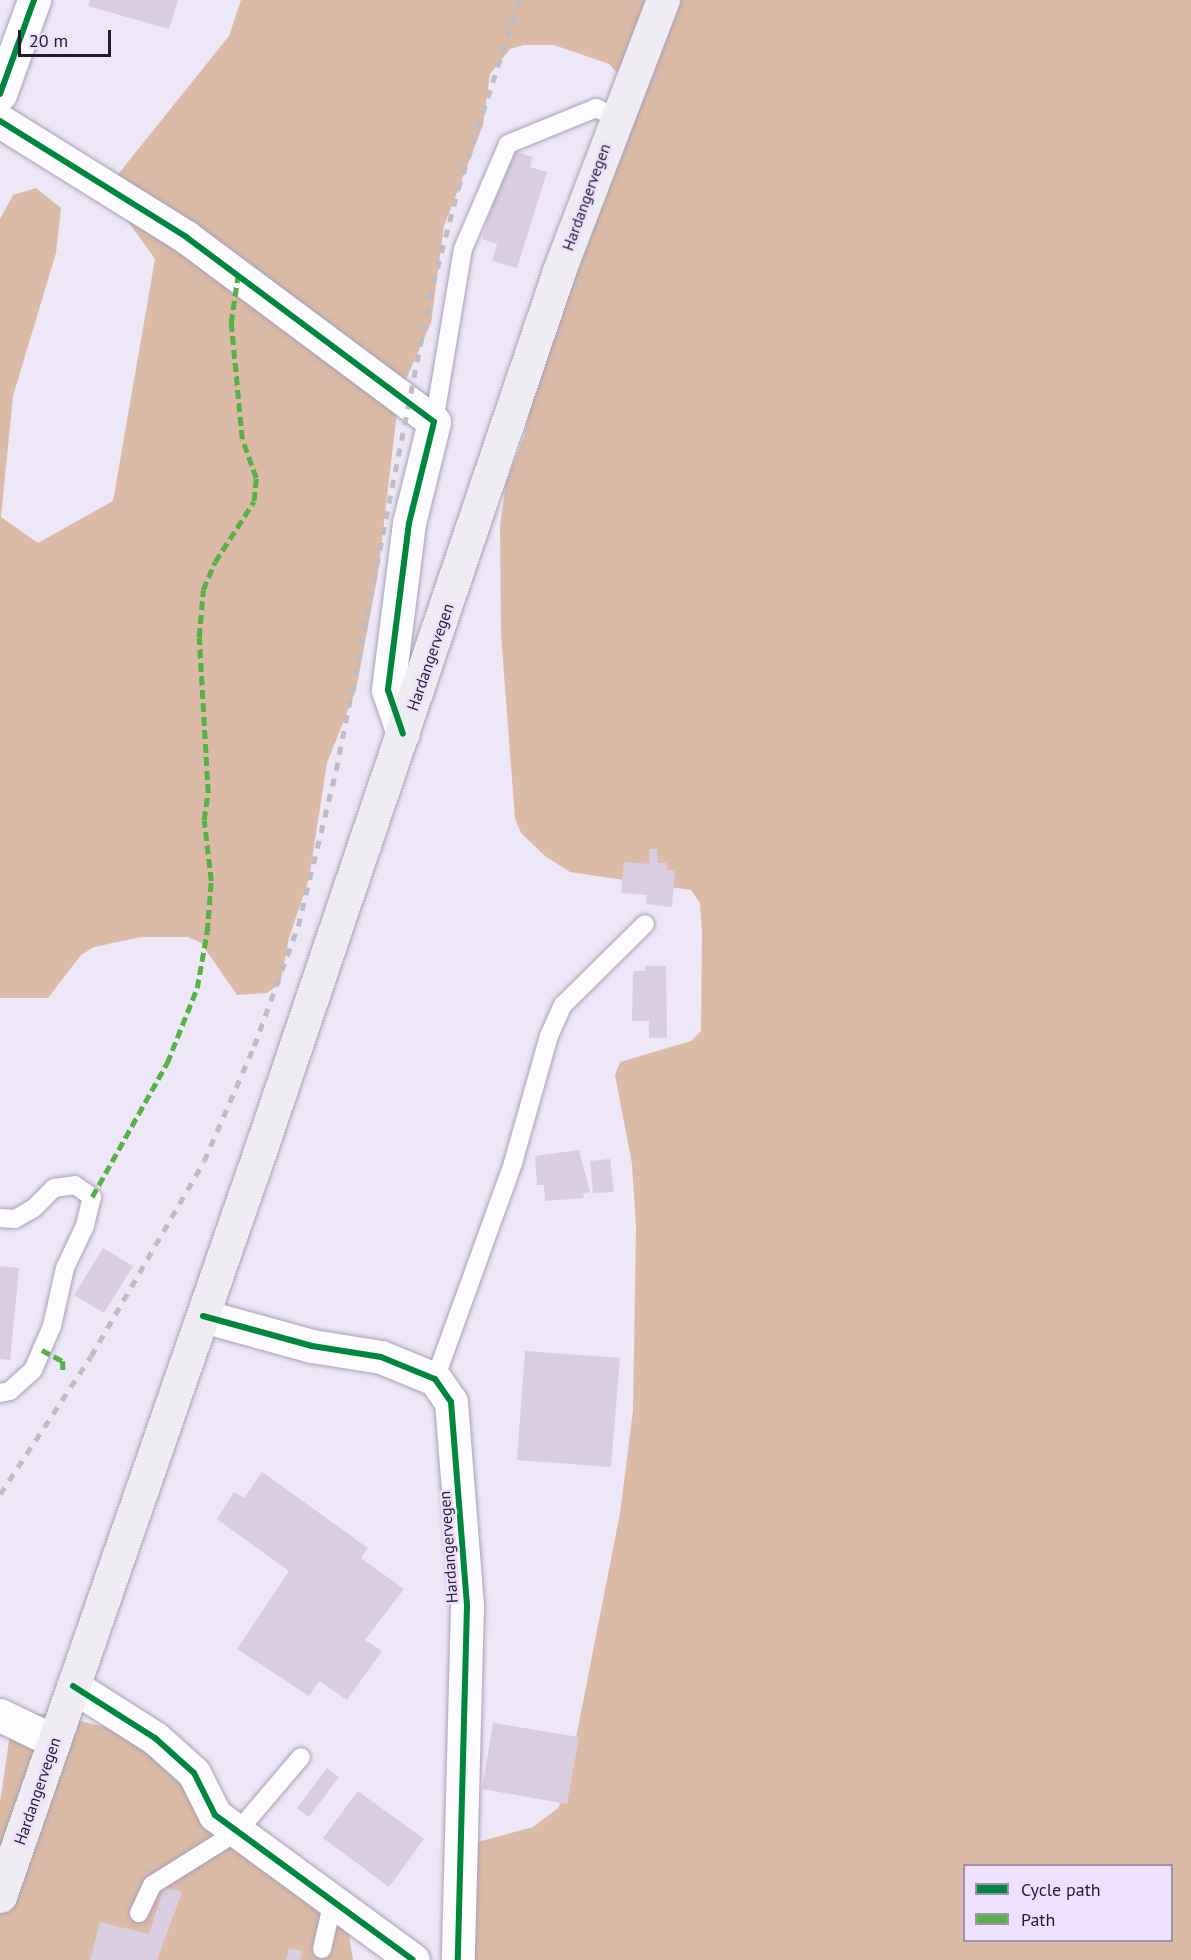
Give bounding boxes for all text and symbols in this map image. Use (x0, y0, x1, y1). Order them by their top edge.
scale bar (21, 18, 114, 56)
text: 20 m (29, 29, 68, 52)
street label: Hardangervegen (558, 141, 614, 253)
street label: Hardangervegen (403, 601, 457, 713)
street label: Hardangervegen (434, 1490, 462, 1604)
street label: Hardangervegen (10, 1735, 64, 1847)
legend (963, 1864, 1173, 1942)
text: Cycle path (1021, 1878, 1101, 1901)
text: Path (1021, 1908, 1055, 1931)

